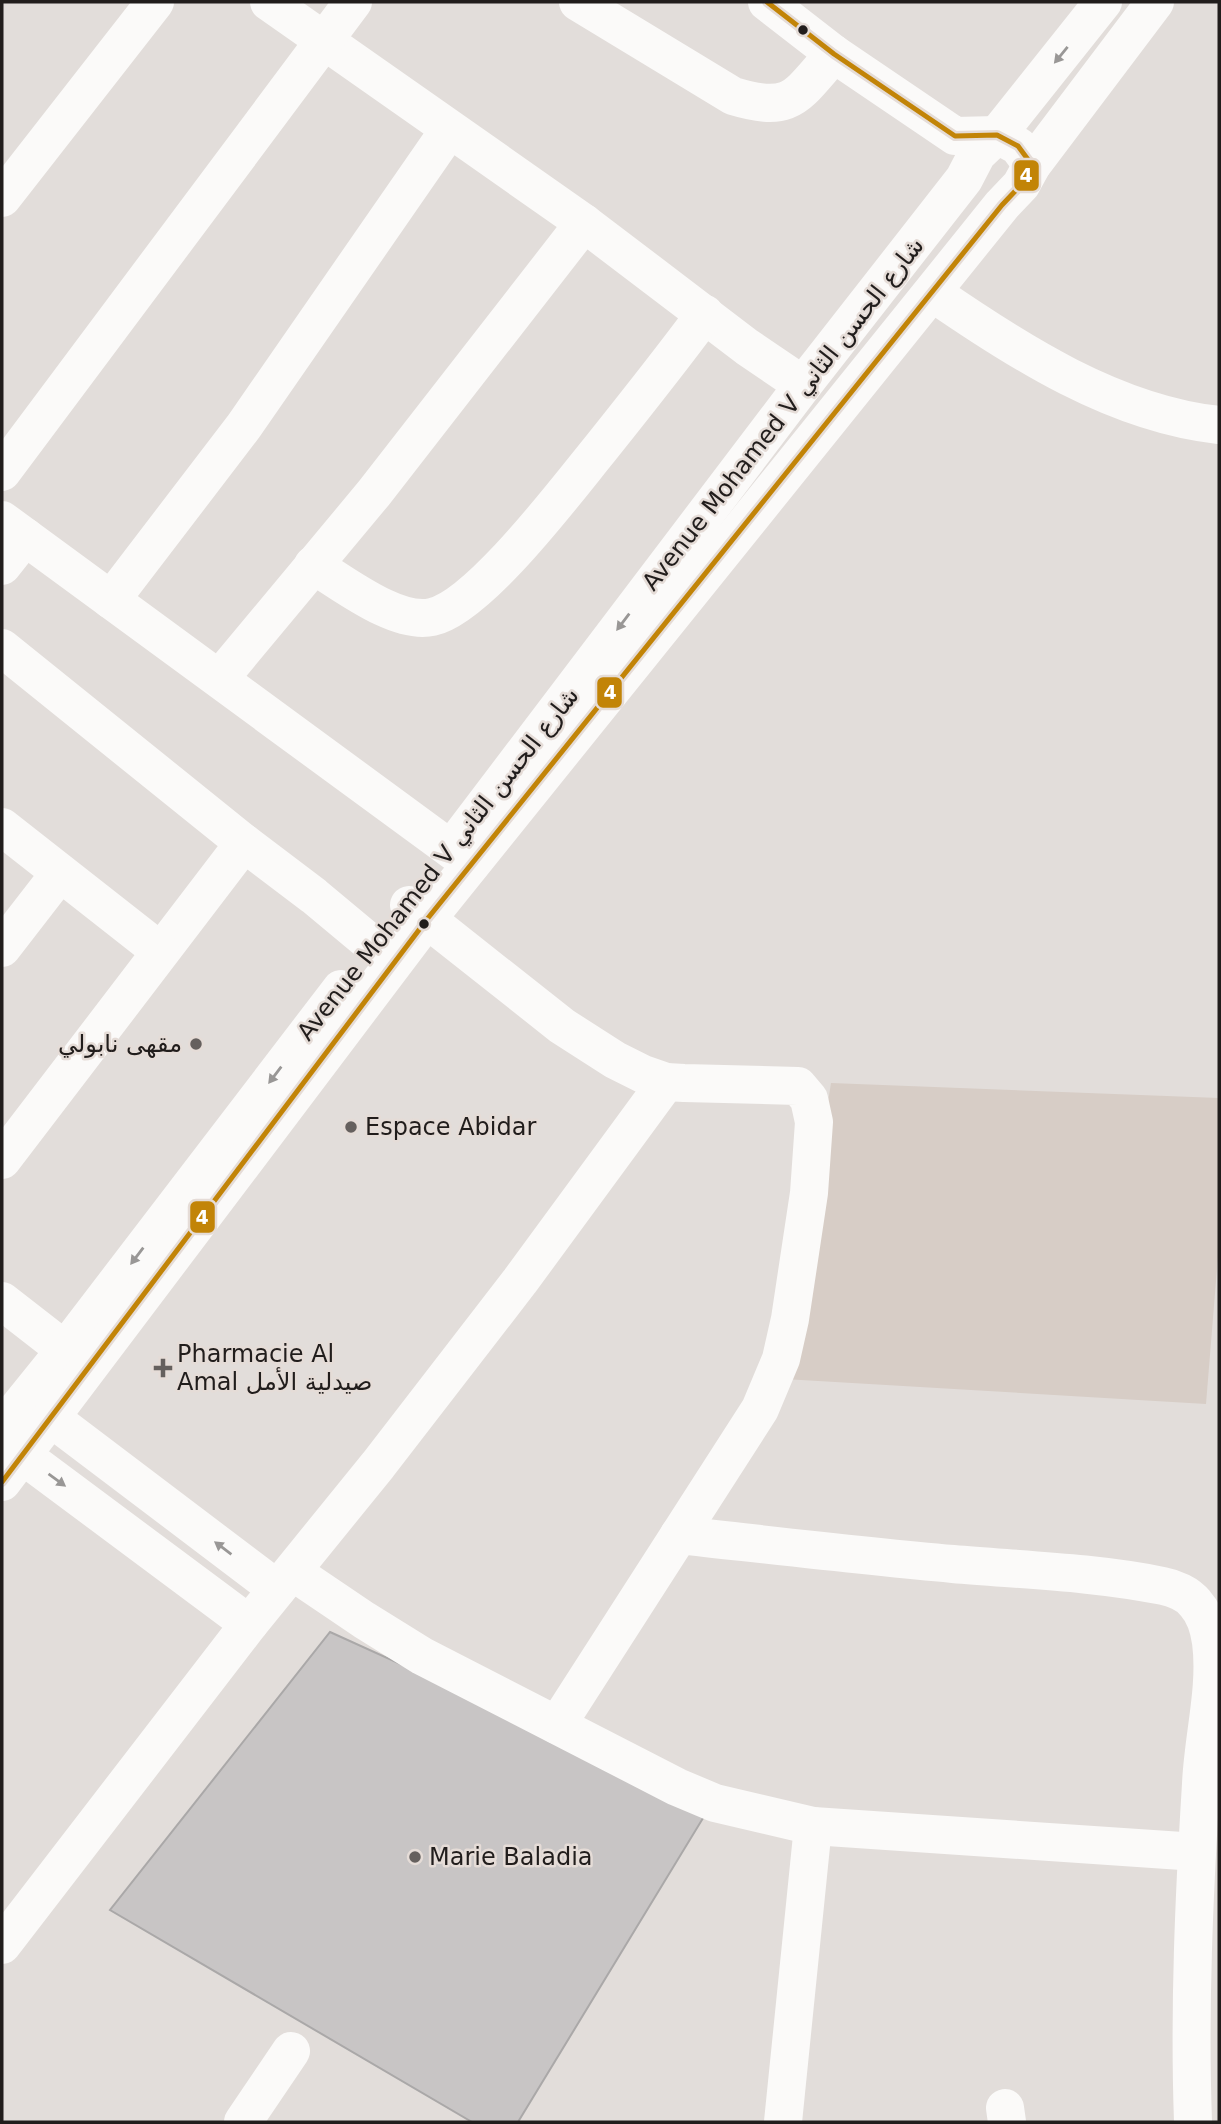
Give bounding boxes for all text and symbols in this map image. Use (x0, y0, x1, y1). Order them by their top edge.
unlabelled marker (796, 23, 810, 37)
one-way arrow (1053, 46, 1068, 64)
line badge: 4 (1013, 159, 1040, 192)
text: 4 (1019, 164, 1033, 186)
street label: Avenue Mohamed V شارع الحسن الثاني (636, 232, 930, 596)
one-way arrow (615, 613, 630, 631)
line badge: 4 (596, 676, 623, 709)
text: 4 (603, 681, 617, 703)
street label: Avenue Mohamed V شارع الحسن الثاني (291, 682, 585, 1046)
unlabelled marker (417, 917, 431, 931)
place label: مقهى نابولي (58, 1030, 182, 1058)
marker: مقهى نابولي (188, 1036, 204, 1052)
one-way arrow (269, 1066, 283, 1084)
place label: Espace Abidar (365, 1113, 536, 1141)
marker: Espace Abidar (343, 1119, 359, 1135)
line badge: 4 (189, 1200, 216, 1234)
text: 4 (195, 1206, 209, 1228)
one-way arrow (130, 1246, 145, 1264)
place label: Pharmacie Al Amal صيدلية الأمل (177, 1340, 372, 1396)
marker: Pharmacie Al Amal صيدلية الأمل (155, 1360, 171, 1376)
one-way arrow (48, 1473, 66, 1487)
one-way arrow (214, 1541, 232, 1556)
place label: Marie Baladia (429, 1843, 593, 1871)
marker: Marie Baladia (407, 1849, 423, 1865)

